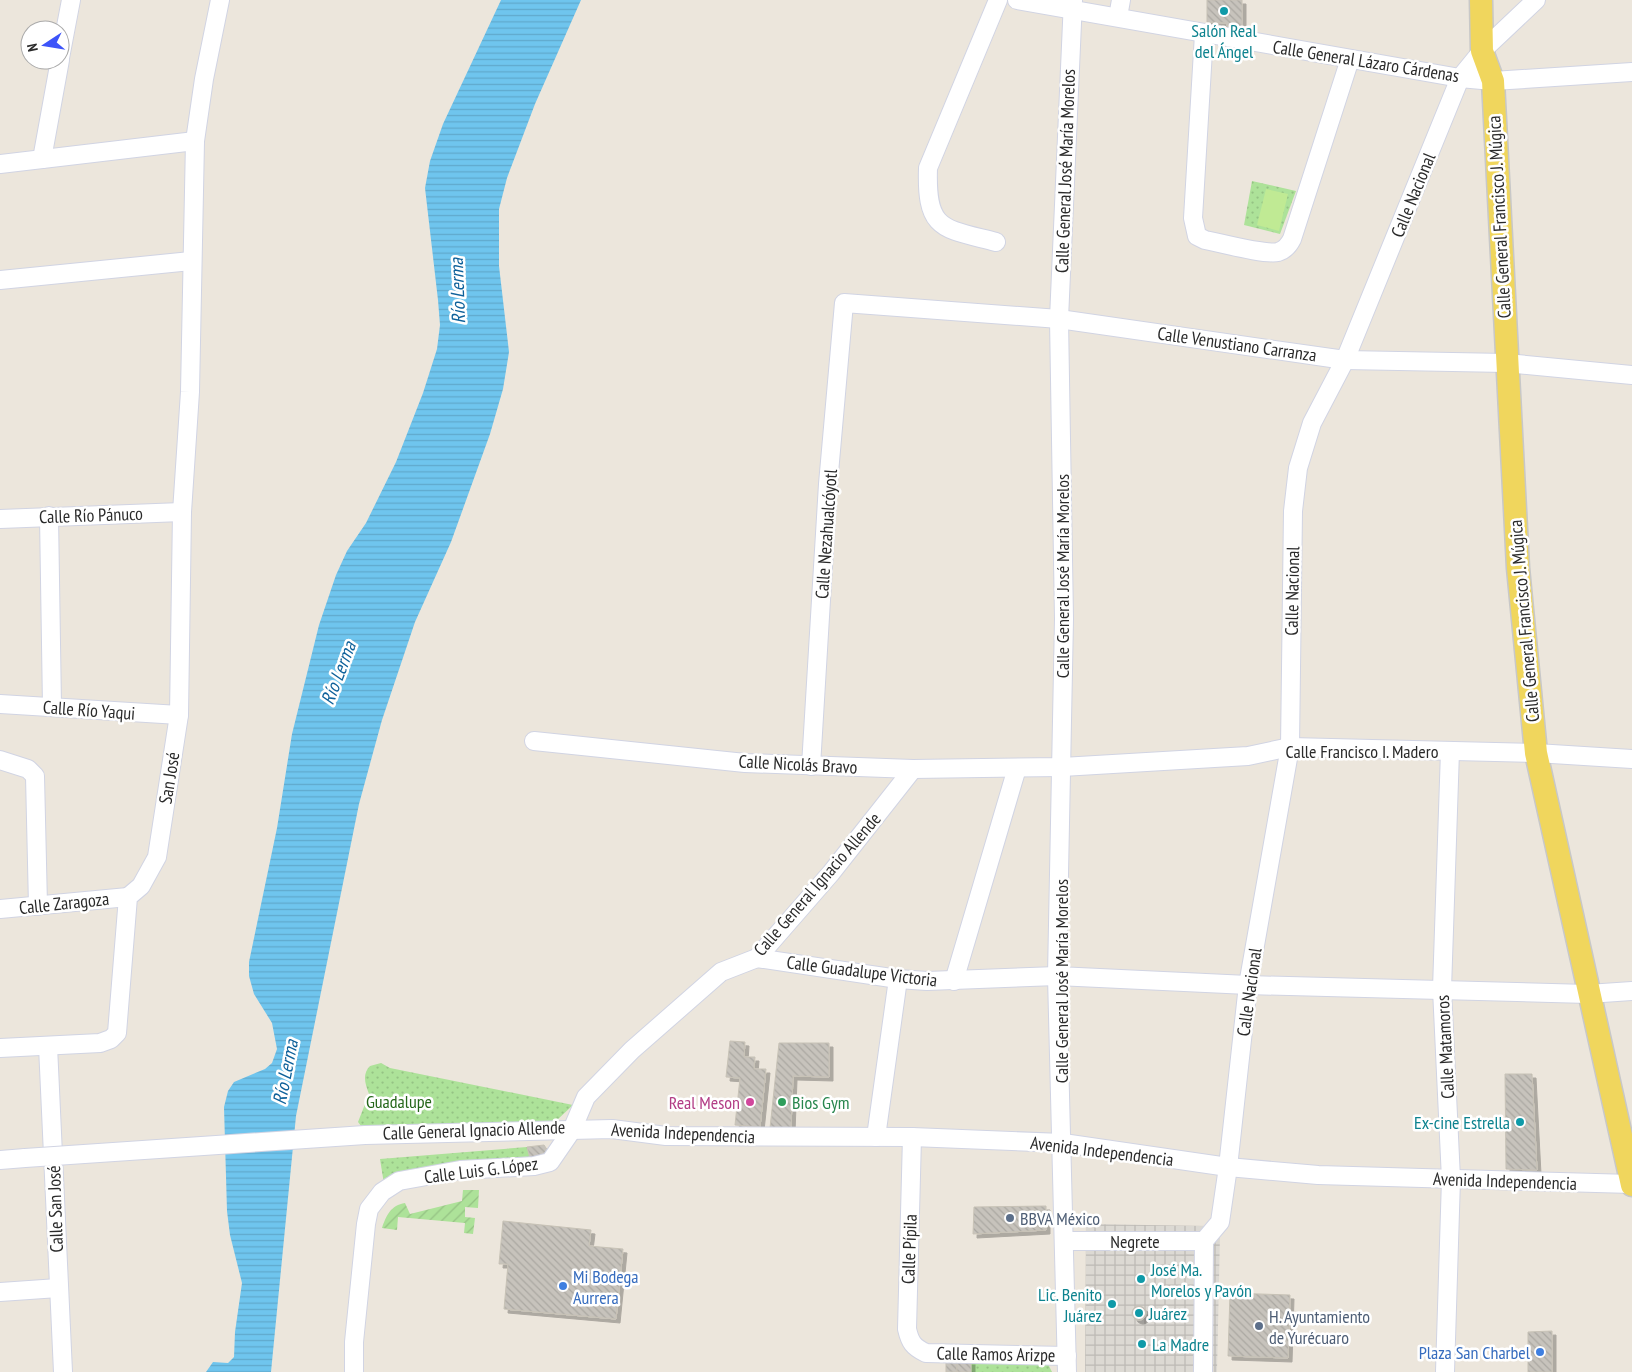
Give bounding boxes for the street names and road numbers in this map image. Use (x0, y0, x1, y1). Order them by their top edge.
street label: Calle General Lázaro Cárdenas (1271, 35, 1461, 87)
street label: Calle General José María Morelos (1050, 69, 1080, 273)
street label: Calle General Francisco J. Múgica (1482, 115, 1516, 319)
street label: Calle Nacional (1386, 149, 1441, 241)
street label: Calle Venustiano Carranza (1156, 321, 1318, 367)
street label: Calle Nezahualcóyotl (810, 468, 842, 600)
street label: Calle General José María Morelos (1051, 474, 1074, 678)
street label: Calle Río Pánuco (39, 502, 144, 528)
street label: Calle General Francisco J. Múgica (1504, 519, 1544, 723)
street label: Calle Nacional (1280, 545, 1304, 636)
street label: Calle Río Yaqui (42, 695, 136, 725)
street label: Calle Francisco I. Madero (1285, 740, 1439, 763)
street label: Calle Nicolás Bravo (738, 749, 858, 779)
street label: San José (154, 750, 184, 806)
street label: Calle General Ignacio Allende (748, 808, 886, 960)
street label: Calle General José María Morelos (1050, 879, 1073, 1083)
street label: Calle Zaragoza (18, 887, 110, 919)
street label: Calle Nacional (1231, 945, 1267, 1038)
street label: Calle Guadalupe Victoria (785, 950, 939, 992)
street label: Calle Matamoros (1431, 994, 1459, 1100)
street label: Calle General Ignacio Allende (382, 1115, 566, 1145)
street label: Avenida Independencia (610, 1118, 756, 1148)
street label: Avenida Independencia (1029, 1131, 1175, 1171)
street label: Calle Luis G. López (423, 1152, 539, 1188)
street label: Calle San José (42, 1165, 68, 1253)
street label: Avenida Independencia (1433, 1167, 1577, 1195)
street label: Calle Pípila (896, 1214, 922, 1284)
street label: Negrete (1110, 1230, 1160, 1253)
street label: Calle Ramos Arizpe (936, 1341, 1056, 1367)

